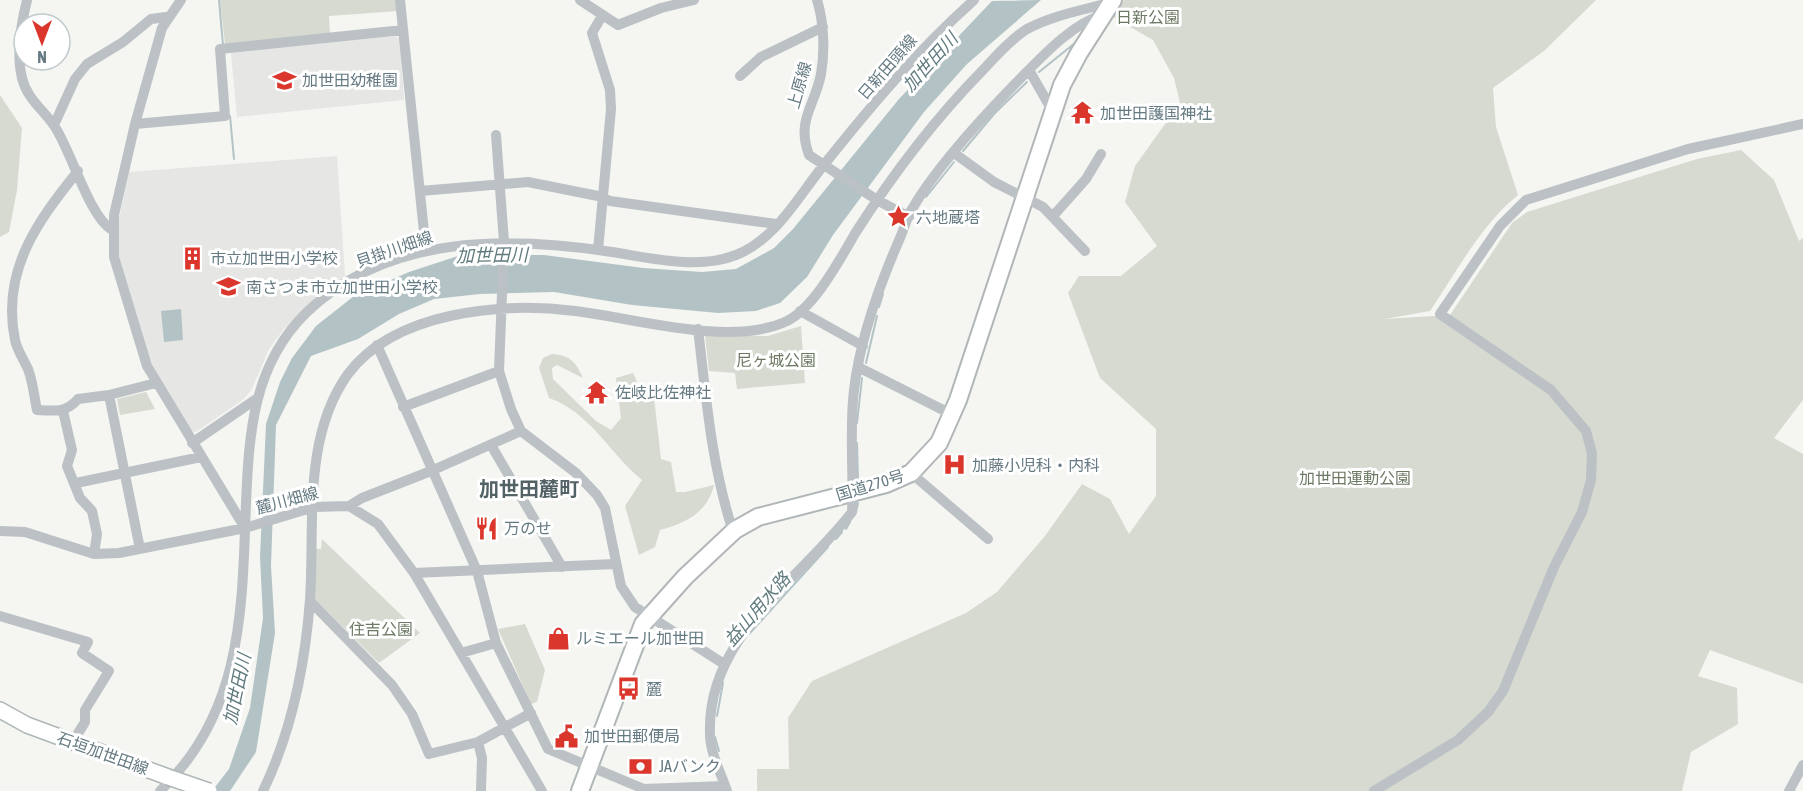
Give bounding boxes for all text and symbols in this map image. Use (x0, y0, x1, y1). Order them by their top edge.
park label: 日新公園 (1116, 8, 1180, 26)
north arrow (12, 12, 72, 72)
water label: 加世田川 (898, 27, 963, 96)
street label: 日新田頭線 (854, 31, 920, 103)
text: N (37, 48, 47, 66)
street label: 上原線 (784, 59, 814, 111)
school or university icon: 加世田幼稚園 (271, 67, 297, 93)
place label: 加世田幼稚園 (302, 71, 398, 89)
temple icon: 加世田護国神社 (1069, 100, 1095, 126)
place label: 加世田護国神社 (1100, 104, 1212, 122)
place icon: 六地蔵塔 (885, 204, 911, 230)
place label: 六地蔵塔 (916, 208, 980, 226)
street label: 貝掛川畑線 (353, 227, 435, 271)
water label: 加世田川 (456, 244, 530, 266)
building icon: 市立加世田小学校 (179, 245, 205, 271)
place label: 市立加世田小学校 (210, 249, 338, 267)
school or university icon: 南さつま市立加世田小学校 (215, 274, 241, 300)
place label: 南さつま市立加世田小学校 (246, 278, 438, 296)
park label: 尼ヶ城公園 (736, 351, 816, 369)
temple icon: 佐岐比佐神社 (584, 379, 610, 405)
place label: 佐岐比佐神社 (615, 383, 711, 401)
hospital icon: 加藤小児科・内科 (941, 452, 967, 478)
place label: 加藤小児科・内科 (972, 456, 1100, 474)
street label: 国道270号 (834, 466, 906, 504)
park label: 加世田運動公園 (1299, 469, 1411, 487)
district label: 加世田麓町 (479, 477, 579, 500)
street label: 麓川畑線 (254, 483, 320, 517)
restaurant icon: 万のせ (473, 515, 499, 541)
place label: 万のせ (504, 519, 552, 537)
water label: 益山用水路 (720, 567, 796, 650)
park label: 住吉公園 (349, 620, 413, 638)
shop icon: ルミエール加世田 (545, 625, 571, 651)
place label: ルミエール加世田 (576, 629, 704, 647)
water label: 加世田川 (219, 650, 255, 726)
bus stop icon: 麓 (615, 676, 641, 702)
place label: 麓 (646, 680, 662, 698)
public building icon: 加世田郵便局 (553, 723, 579, 749)
place label: 加世田郵便局 (584, 727, 680, 745)
street label: 石垣加世田線 (55, 728, 151, 778)
bank icon: JAバンク (628, 753, 654, 779)
place label: JAバンク (659, 757, 721, 775)

